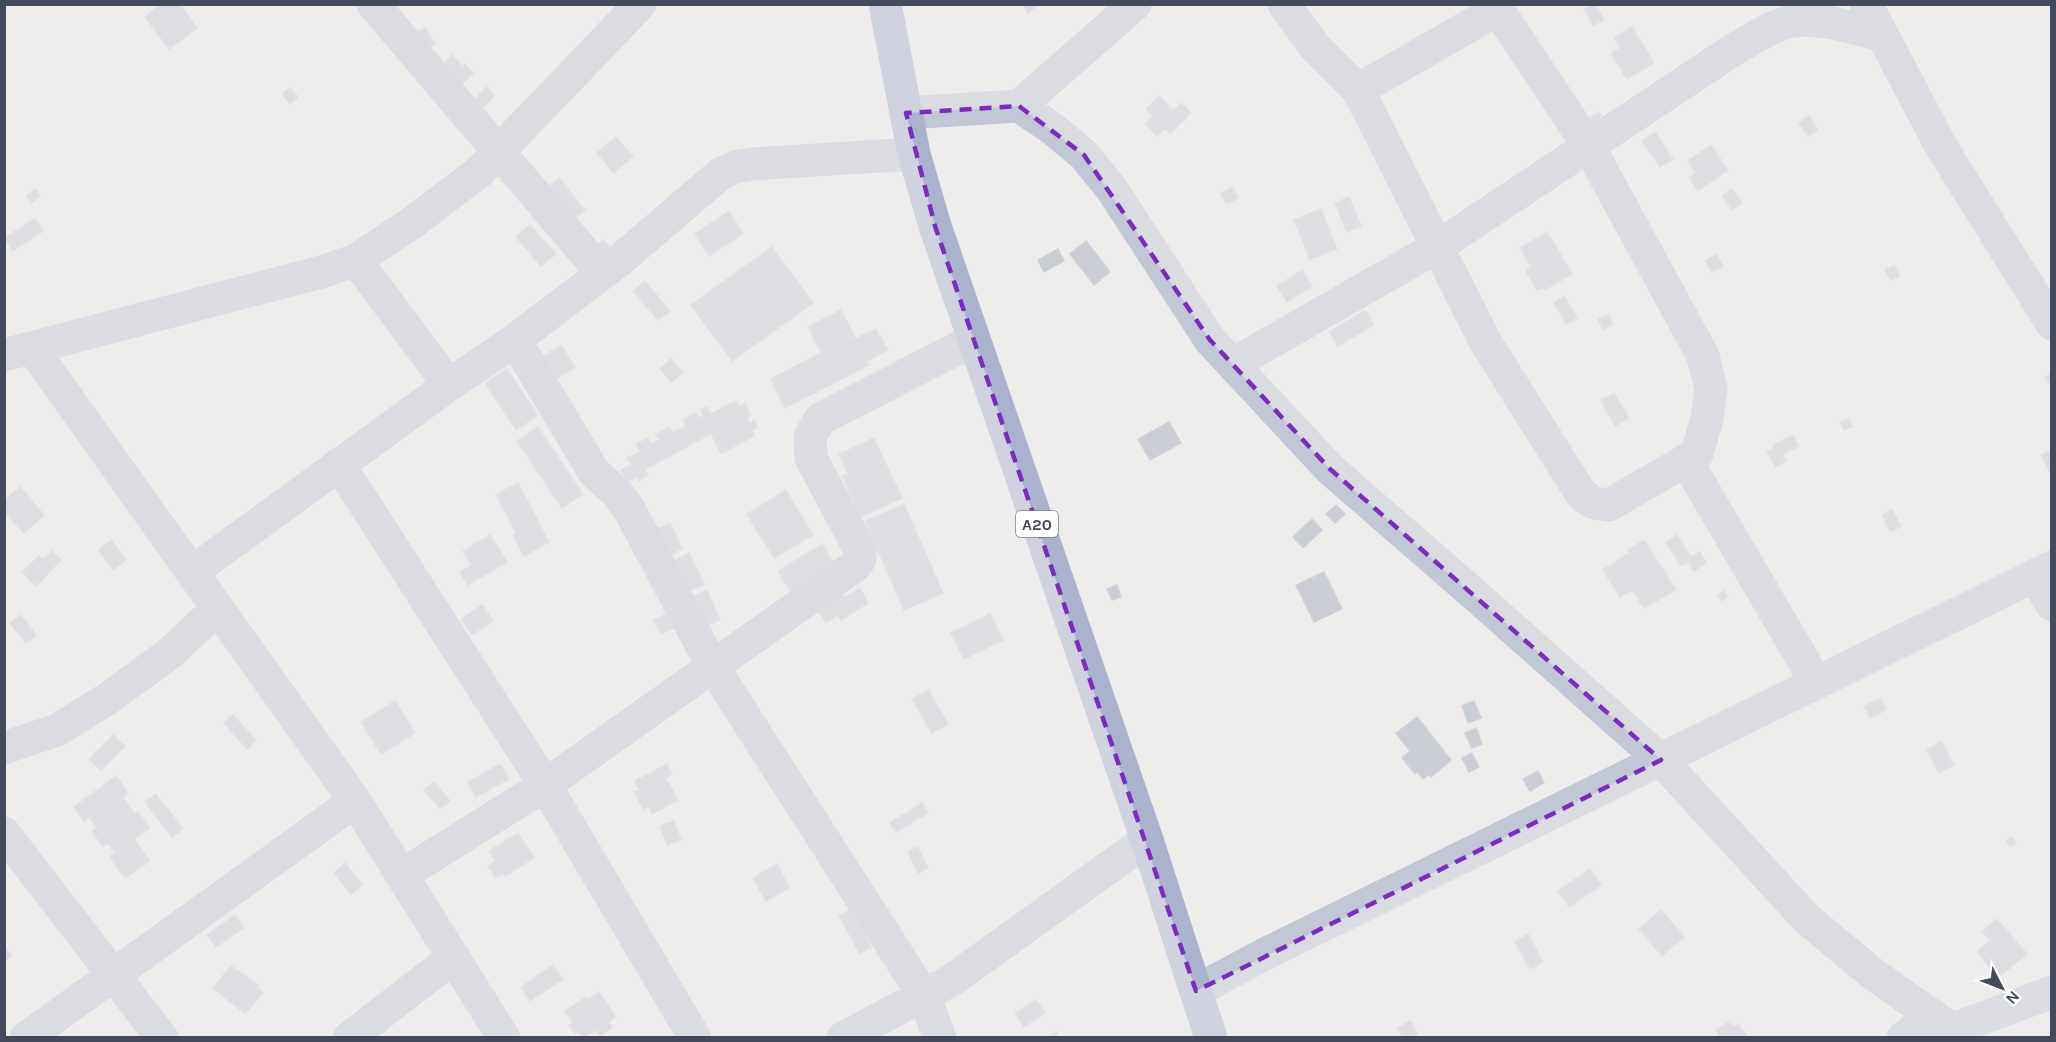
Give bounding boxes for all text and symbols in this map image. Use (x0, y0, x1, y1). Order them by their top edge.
road number: A20 (1016, 511, 1058, 537)
north arrow (1972, 958, 2032, 1018)
text: N (2002, 987, 2024, 1008)

